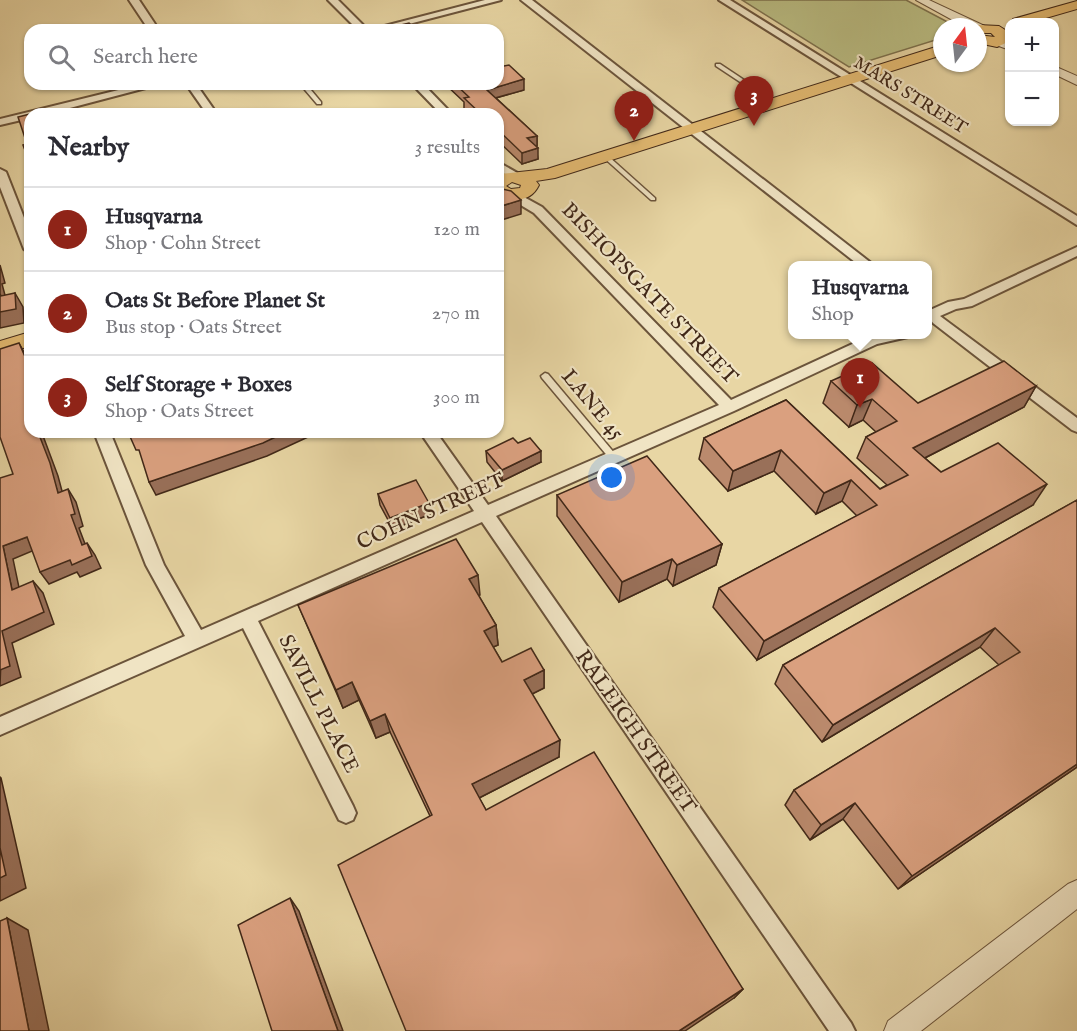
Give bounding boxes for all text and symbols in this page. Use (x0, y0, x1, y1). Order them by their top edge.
north arrow (933, 18, 987, 72)
map controls (1005, 18, 1059, 126)
button: + (1005, 18, 1059, 72)
search box (24, 24, 504, 90)
icon: search (45, 41, 78, 74)
text: Search here (93, 43, 198, 71)
street label: MARS STREET (849, 52, 971, 140)
button: − (1005, 72, 1059, 126)
pin: 3 (734, 76, 774, 126)
pin: 2 (614, 92, 654, 141)
text: Nearby (48, 131, 129, 164)
text: 3 results (415, 135, 480, 160)
street label: BISHOPSGATE STREET (555, 197, 743, 391)
text: Husqvarna (105, 203, 202, 231)
text: 1 (64, 217, 71, 242)
text: 120 m (434, 217, 480, 242)
text: Shop · Cohn Street (105, 231, 261, 256)
popup (788, 261, 932, 339)
text: Husqvarna (811, 274, 909, 302)
text: Oats St Before Planet St (105, 287, 325, 315)
text: 2 (63, 301, 72, 326)
text: 270 m (432, 301, 480, 326)
text: Shop (811, 302, 854, 327)
text: Bus stop · Oats Street (105, 315, 282, 340)
pin: 1 (840, 358, 880, 408)
street label: LANE 45 (555, 364, 630, 446)
text: Self Storage + Boxes (105, 371, 292, 399)
text: 3 (64, 385, 71, 410)
text: 300 m (433, 385, 480, 410)
text: Shop · Oats Street (105, 399, 254, 424)
your location (597, 463, 626, 492)
street label: COHN STREET (353, 467, 510, 557)
street label: SAVILL PLACE (272, 630, 364, 778)
street label: RALEIGH STREET (568, 645, 702, 820)

